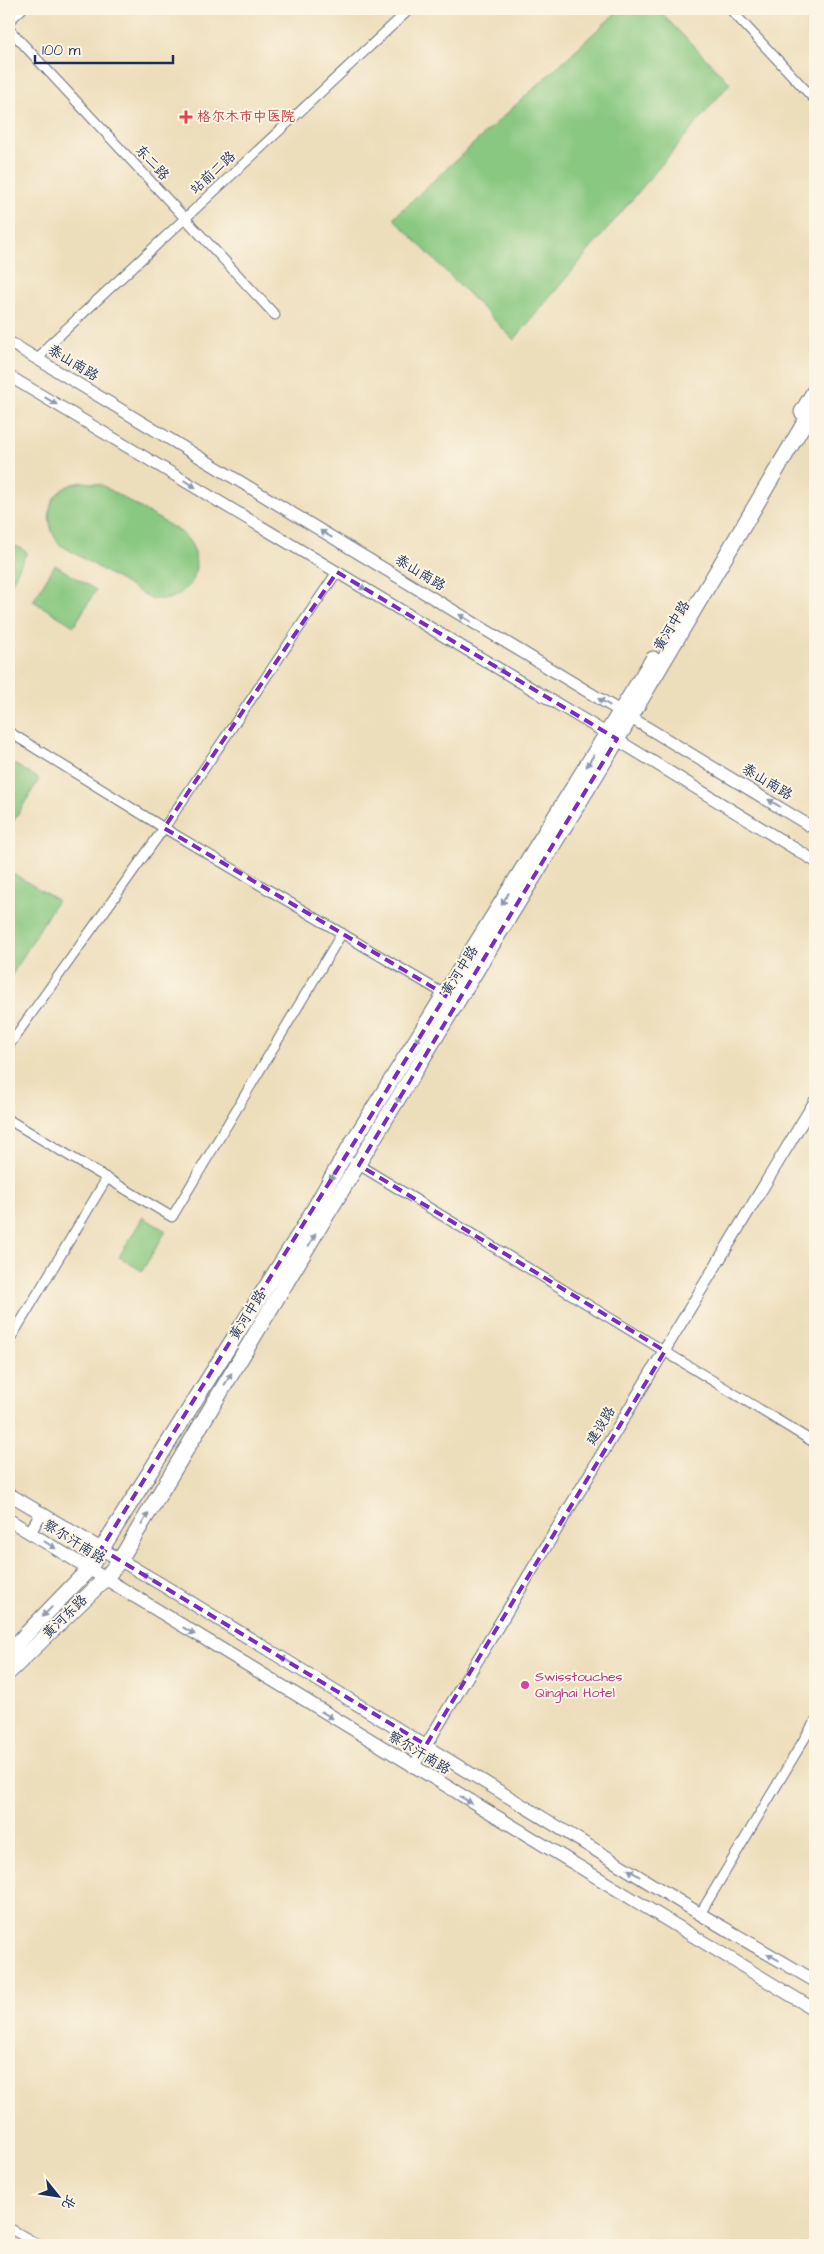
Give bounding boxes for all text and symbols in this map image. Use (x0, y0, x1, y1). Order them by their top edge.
scale bar (35, 32, 172, 64)
text: 100 m (42, 40, 81, 61)
place label: 格尔木市中医院 (197, 107, 295, 127)
marker: 格尔木市中医院 (179, 110, 193, 124)
street label: 东二路 (130, 141, 174, 185)
street label: 站前二路 (186, 147, 240, 199)
street label: 泰山南路 (44, 340, 102, 386)
one-way arrow (44, 396, 57, 405)
one-way arrow (184, 480, 197, 489)
one-way arrow (320, 529, 333, 538)
street label: 泰山南路 (391, 550, 449, 596)
one-way arrow (353, 581, 366, 590)
street label: 黄河中路 (649, 597, 695, 655)
one-way arrow (459, 613, 472, 622)
one-way arrow (493, 664, 506, 673)
one-way arrow (598, 697, 611, 706)
one-way arrow (586, 754, 595, 767)
street label: 泰山南路 (738, 759, 796, 805)
one-way arrow (767, 799, 780, 808)
one-way arrow (500, 892, 509, 906)
street label: 黄河中路 (437, 942, 483, 1000)
one-way arrow (414, 1030, 424, 1044)
one-way arrow (393, 1095, 402, 1108)
one-way arrow (329, 1169, 338, 1182)
one-way arrow (307, 1233, 316, 1246)
street label: 黄河中路 (225, 1286, 271, 1344)
one-way arrow (224, 1373, 233, 1386)
street label: 建设路 (582, 1403, 620, 1449)
one-way arrow (140, 1512, 149, 1525)
street label: 察尔汗南路 (39, 1515, 109, 1569)
one-way arrow (44, 1541, 57, 1550)
one-way arrow (140, 1572, 154, 1581)
street label: 黄河东路 (38, 1590, 92, 1644)
one-way arrow (41, 1606, 53, 1618)
one-way arrow (182, 1626, 195, 1635)
one-way arrow (280, 1656, 293, 1665)
place label: Swisstouches Qinghai Hotel (535, 1667, 623, 1703)
marker: Swisstouches Qinghai Hotel (519, 1679, 531, 1691)
one-way arrow (321, 1711, 334, 1720)
street label: 察尔汗南路 (384, 1726, 454, 1780)
one-way arrow (460, 1795, 473, 1804)
one-way arrow (627, 1869, 640, 1878)
one-way arrow (767, 1952, 780, 1961)
north arrow (32, 2172, 82, 2222)
text: 北 (56, 2191, 81, 2213)

